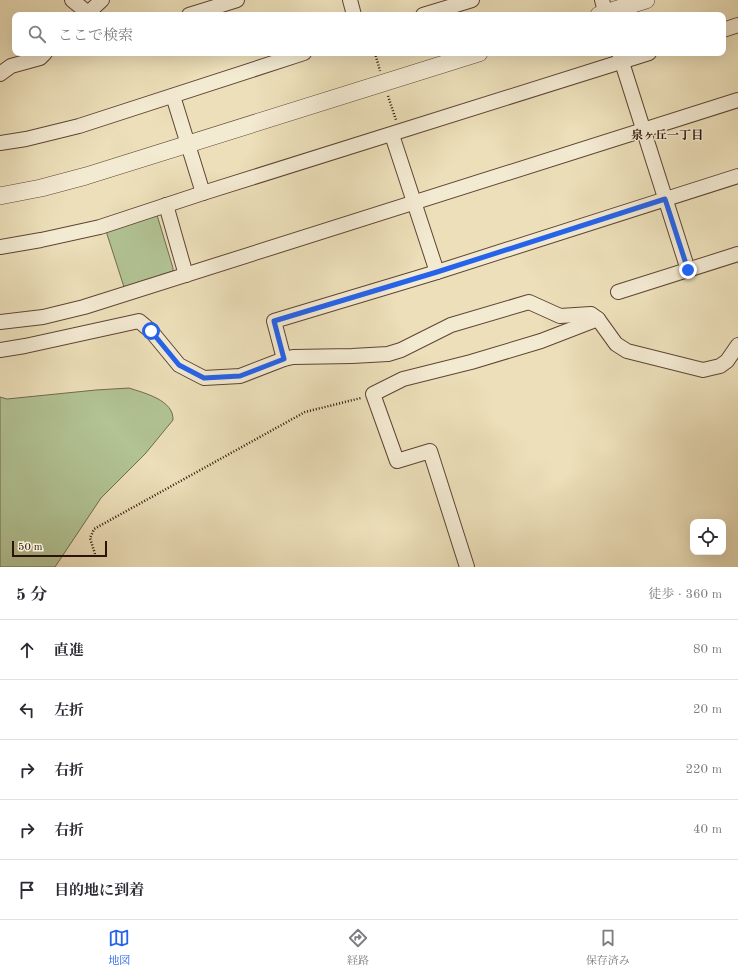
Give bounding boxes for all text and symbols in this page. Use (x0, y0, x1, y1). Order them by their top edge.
search box (12, 12, 726, 56)
icon: search (26, 23, 48, 45)
text: ここで検索 (58, 29, 133, 44)
district label: 泉ヶ丘一丁目 (631, 128, 703, 142)
route end (679, 261, 697, 279)
route start (142, 322, 160, 340)
map controls (690, 519, 726, 555)
button: locate (690, 519, 726, 555)
scale bar (12, 539, 107, 558)
text: 50 m (18, 542, 43, 553)
text: 5 分 (16, 587, 48, 604)
text: 徒歩 · 360 m (648, 588, 722, 601)
icon: ahead (16, 639, 38, 661)
text: 80 m (693, 643, 722, 656)
text: 直進 (54, 644, 84, 659)
icon: left (16, 699, 38, 721)
text: 20 m (693, 703, 722, 716)
text: 左折 (54, 704, 84, 719)
icon: right (16, 759, 38, 781)
text: 220 m (685, 763, 722, 776)
text: 右折 (54, 764, 84, 779)
icon: right (16, 819, 38, 841)
text: 40 m (693, 823, 722, 836)
text: 右折 (54, 824, 84, 839)
icon: arrive (16, 879, 38, 901)
text: 目的地に到着 (54, 884, 144, 899)
tab: 地図 (108, 927, 130, 969)
tab: 経路 (347, 927, 369, 969)
tab: 保存済み (586, 927, 630, 969)

